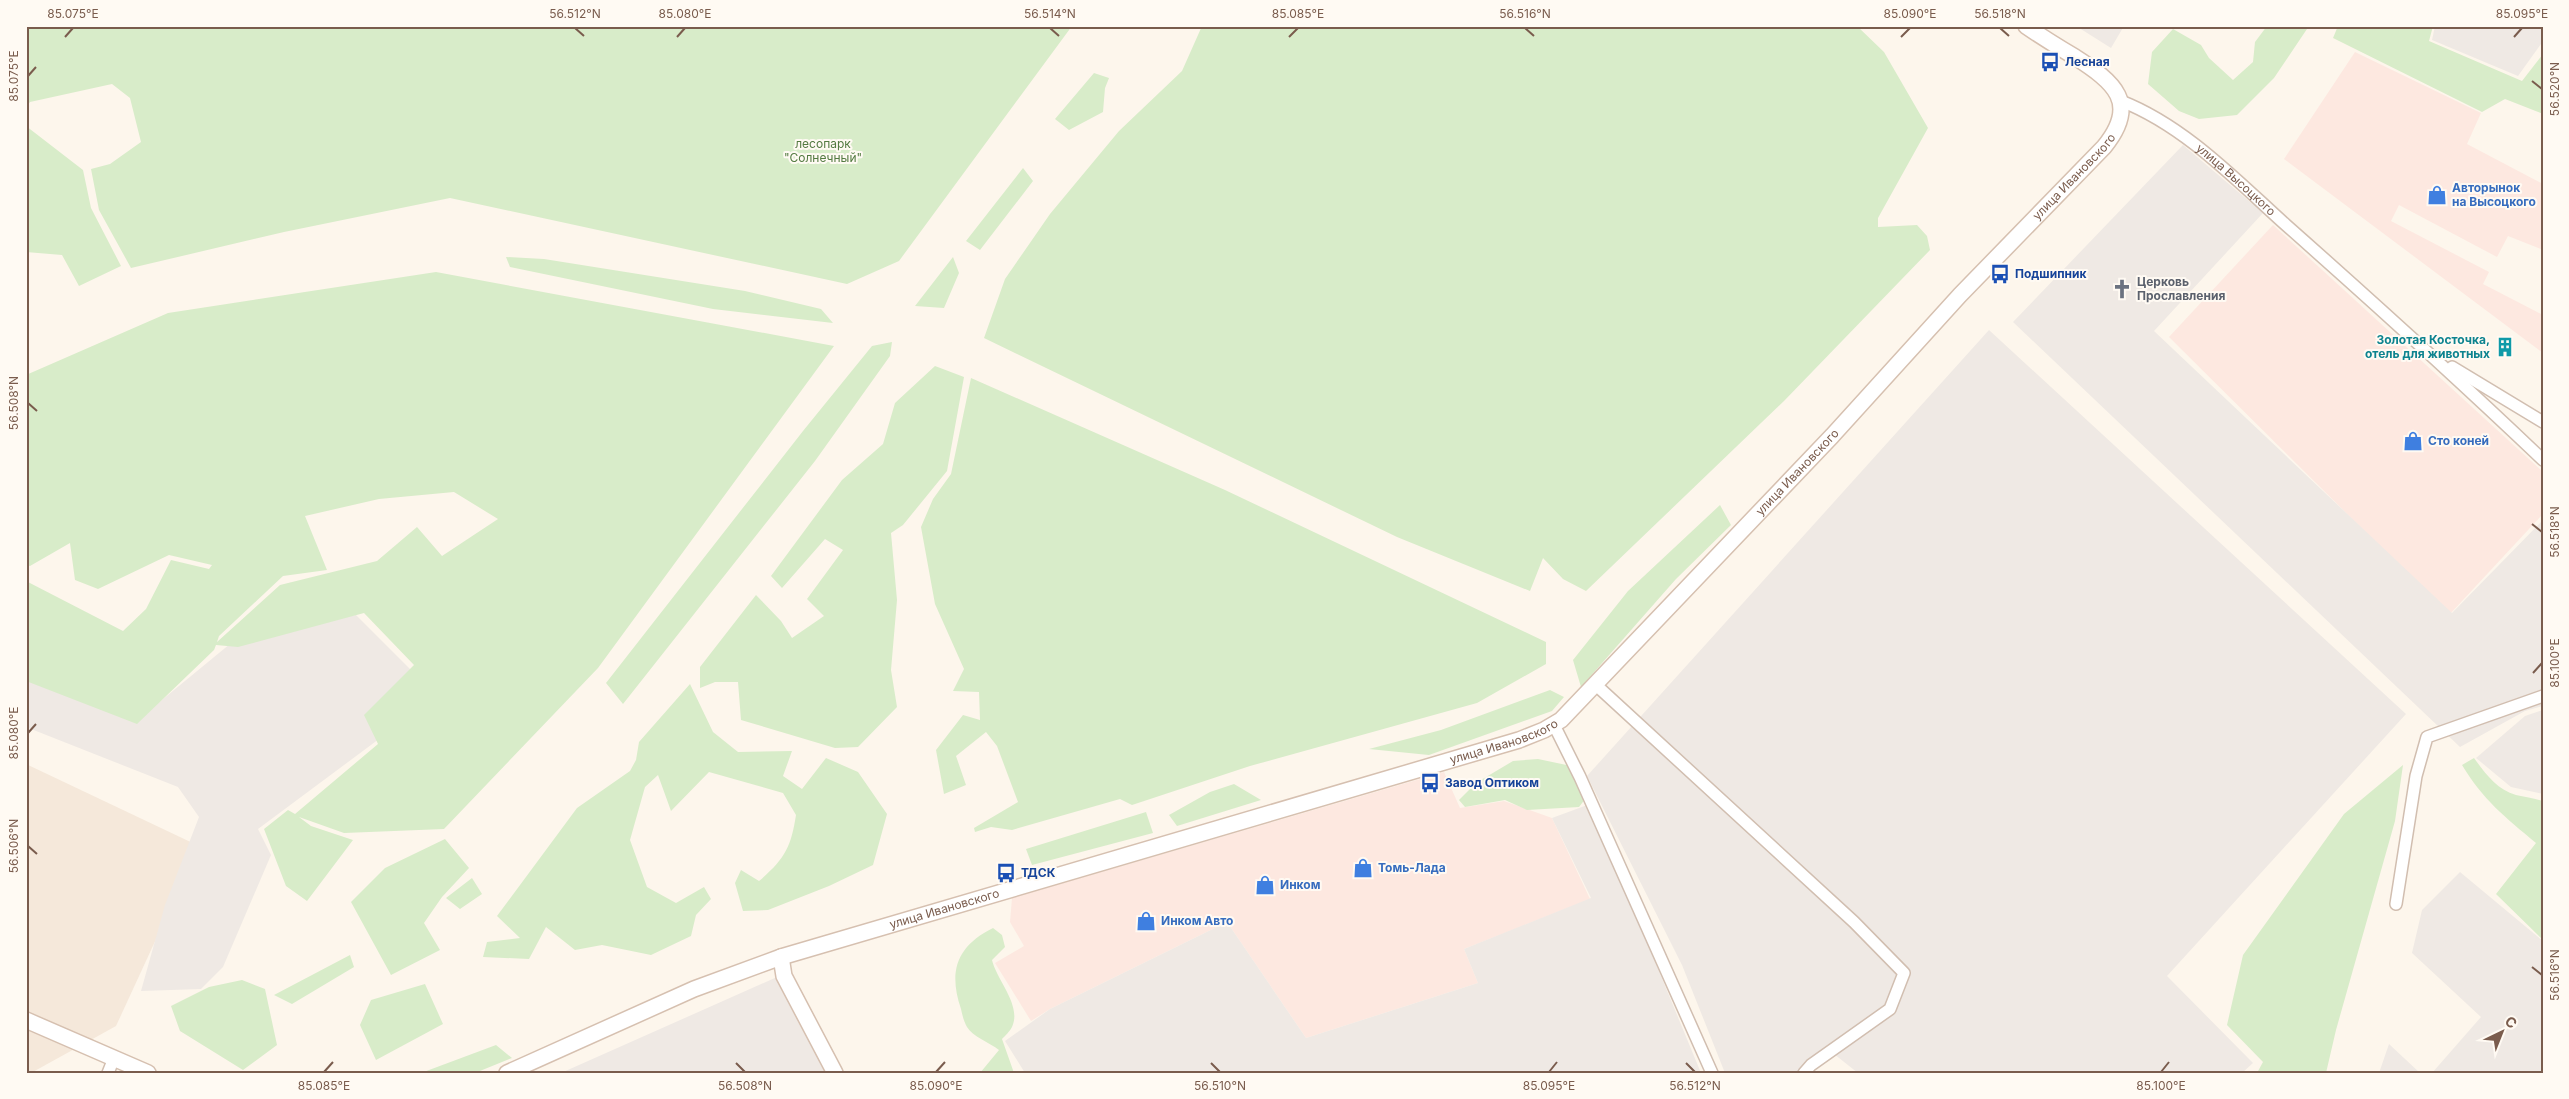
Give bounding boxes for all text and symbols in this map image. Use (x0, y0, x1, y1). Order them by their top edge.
text: 85.075°E (47, 6, 99, 21)
text: 56.512°N (549, 6, 601, 21)
text: 85.080°E (659, 6, 711, 21)
text: 56.514°N (1024, 6, 1076, 21)
text: 85.085°E (1272, 6, 1324, 21)
text: 56.516°N (1499, 6, 1551, 21)
text: 85.090°E (1884, 6, 1936, 21)
text: 56.518°N (1974, 6, 2026, 21)
text: 85.095°E (2496, 6, 2548, 21)
text: 85.075°E (6, 50, 21, 102)
bus stop icon: Лесная (2039, 51, 2061, 73)
place label: Лесная (2065, 54, 2110, 69)
text: 56.520°N (2547, 62, 2562, 116)
street label: улица Ивановского (2029, 131, 2119, 223)
park label: лесопарк "Солнечный" (784, 136, 862, 165)
street label: улица Высоцкого (2193, 140, 2279, 219)
place label: Авторынок на Высоцкого (2452, 180, 2536, 209)
shop icon: Авторынок на Высоцкого (2426, 184, 2448, 206)
bus stop icon: Подшипник (1989, 263, 2011, 285)
place label: Подшипник (2015, 266, 2086, 281)
place label: Церковь Прославления (2137, 274, 2225, 303)
church icon: Церковь Прославления (2111, 278, 2133, 300)
place label: Золотая Косточка, отель для животных (2365, 332, 2490, 361)
building icon: Золотая Косточка, отель для животных (2494, 336, 2516, 358)
text: 56.508°N (6, 376, 21, 430)
street label: улица Ивановского (1752, 426, 1842, 518)
shop icon: Сто коней (2402, 430, 2424, 452)
place label: Сто коней (2428, 433, 2489, 448)
text: 56.518°N (2547, 506, 2562, 558)
text: 85.100°E (2547, 638, 2562, 688)
text: 85.080°E (6, 707, 21, 759)
street label: улица Ивановского (1448, 715, 1560, 767)
bus stop icon: Завод Оптиком (1419, 772, 1441, 794)
place label: Завод Оптиком (1445, 775, 1539, 790)
text: 56.506°N (6, 819, 21, 873)
shop icon: Томь-Лада (1352, 857, 1374, 879)
place label: Томь-Лада (1378, 860, 1446, 875)
bus stop icon: ТДСК (995, 862, 1017, 884)
place label: ТДСК (1021, 865, 1056, 880)
shop icon: Инком (1254, 874, 1276, 896)
place label: Инком (1280, 877, 1320, 892)
street label: улица Ивановского (888, 885, 1001, 932)
shop icon: Инком Авто (1135, 910, 1157, 932)
place label: Инком Авто (1161, 913, 1233, 928)
text: 56.516°N (2547, 949, 2562, 1001)
north arrow (2476, 1006, 2526, 1056)
text: С (2502, 1012, 2521, 1032)
text: 85.085°E (298, 1078, 350, 1093)
text: 56.508°N (718, 1078, 772, 1093)
text: 85.090°E (910, 1078, 962, 1093)
text: 56.510°N (1194, 1078, 1246, 1093)
text: 85.095°E (1523, 1078, 1575, 1093)
text: 56.512°N (1669, 1078, 1721, 1093)
text: 85.100°E (2136, 1078, 2186, 1093)

